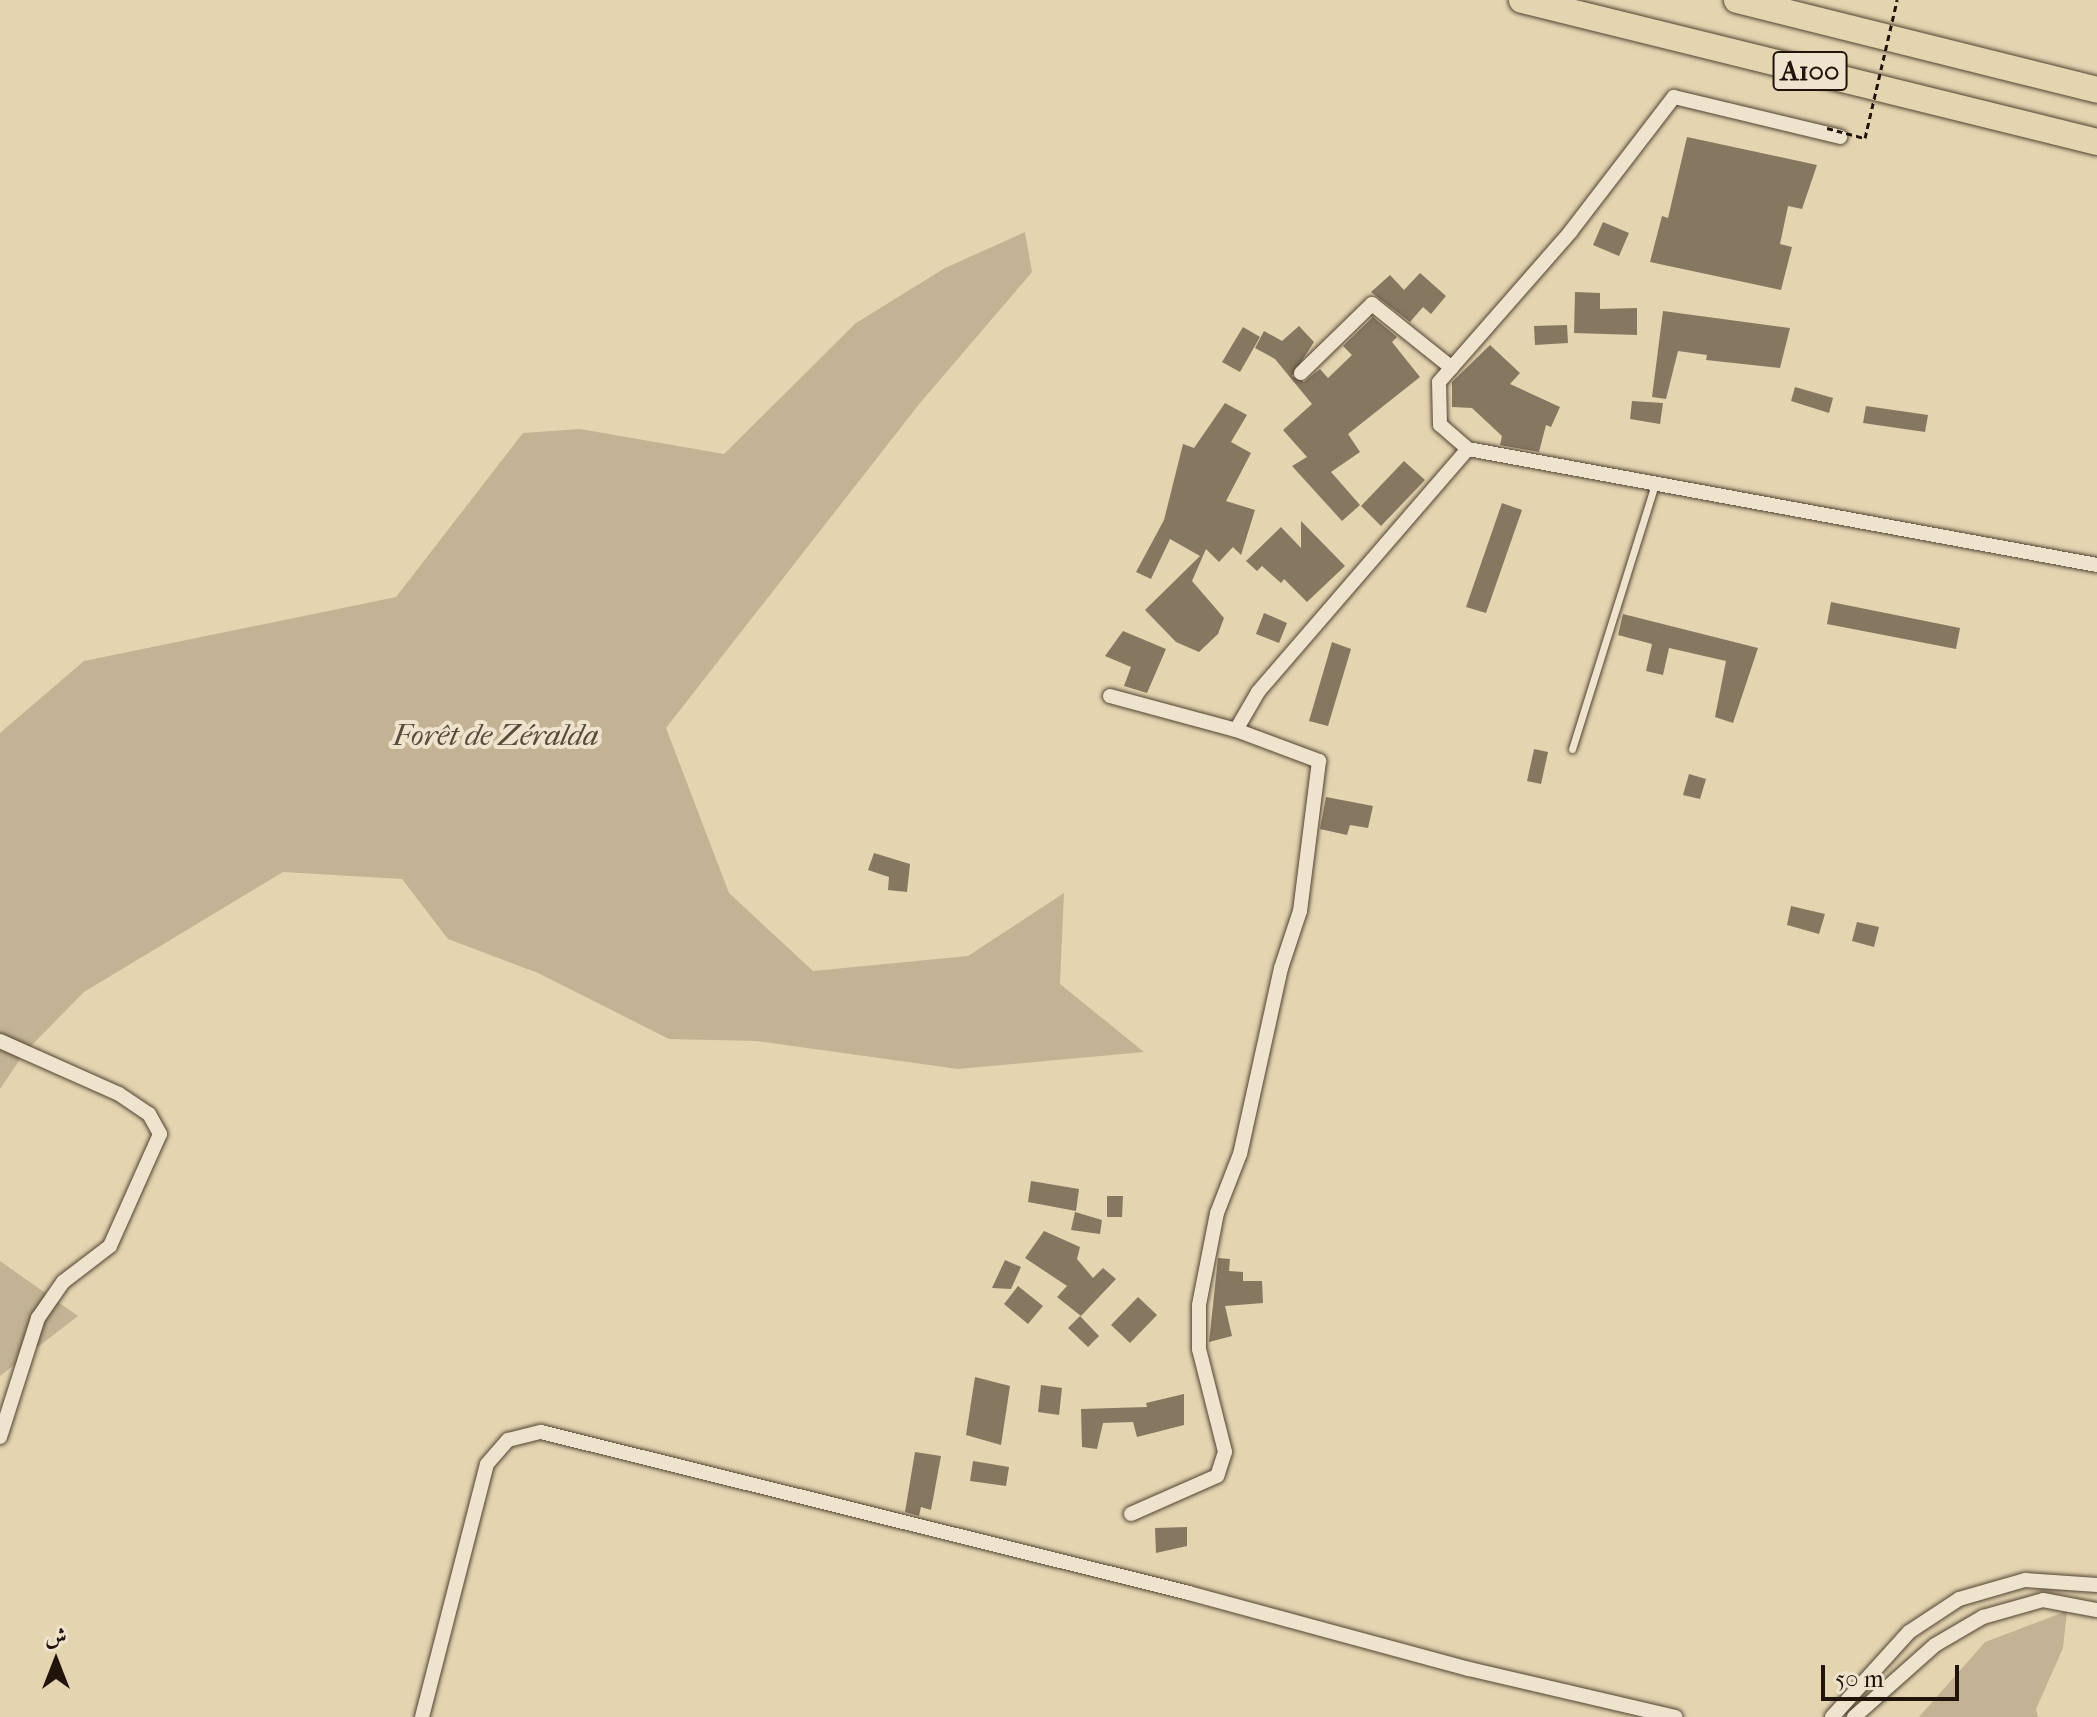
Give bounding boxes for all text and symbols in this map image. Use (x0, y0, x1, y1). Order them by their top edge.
road number: A100 (1772, 47, 1848, 95)
park label: Forêt de Zéralda (393, 718, 599, 754)
north arrow (16, 1621, 96, 1701)
text: ش (45, 1624, 67, 1650)
scale bar (1825, 1649, 1963, 1699)
text: 50 m (1835, 1665, 1884, 1693)

